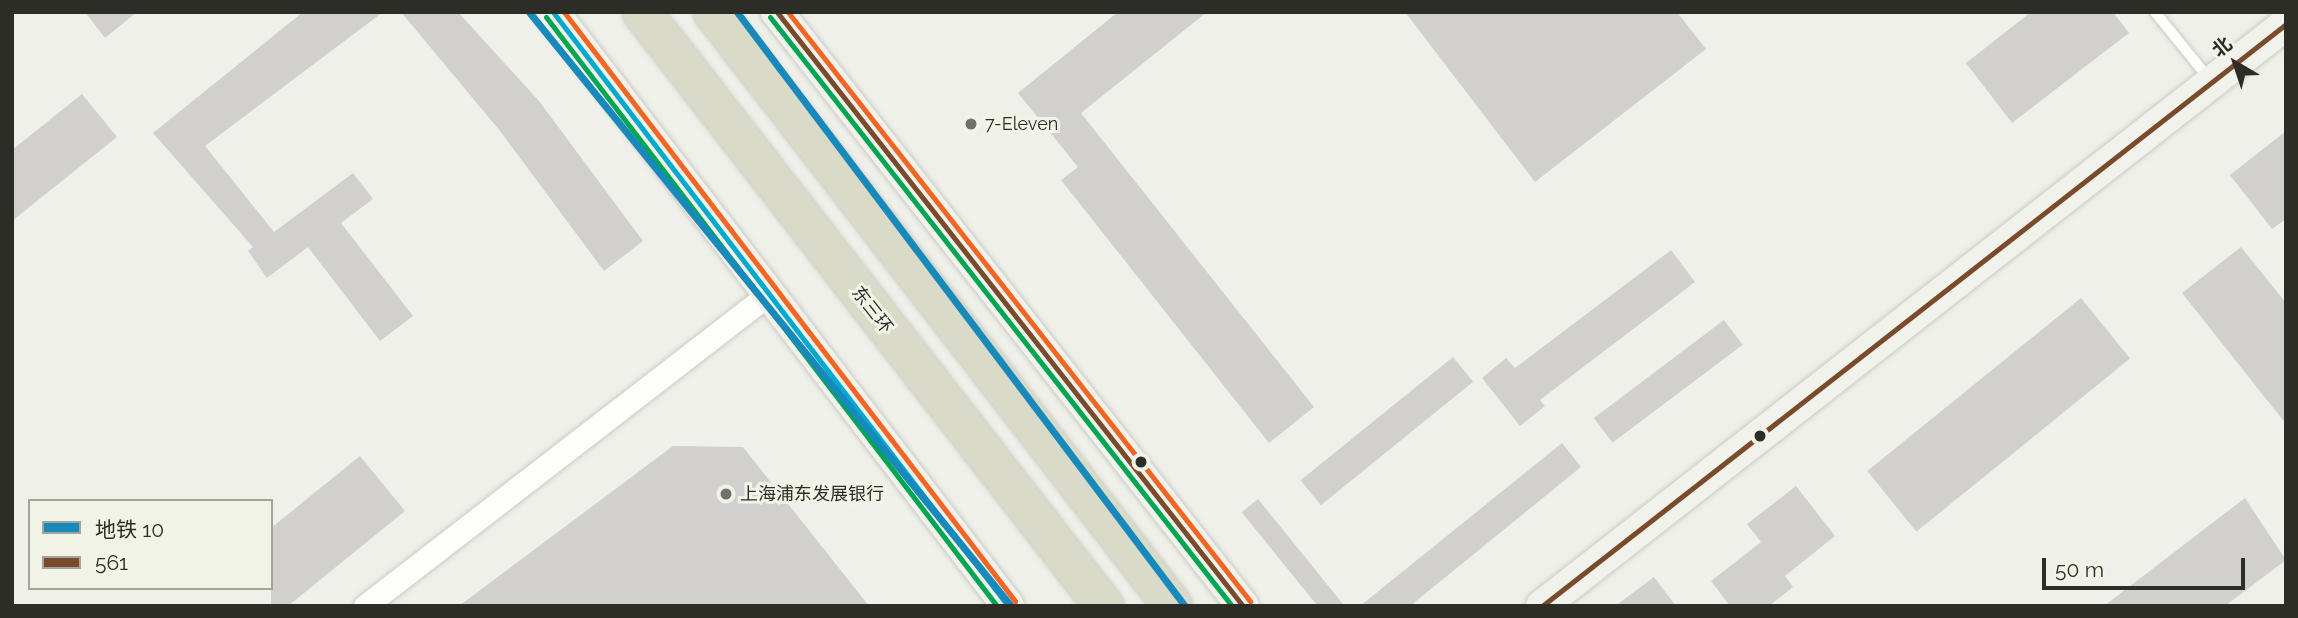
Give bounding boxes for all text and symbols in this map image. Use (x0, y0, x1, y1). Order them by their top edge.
north arrow (2200, 28, 2270, 98)
text: 北 (2207, 32, 2236, 61)
place label: 7-Eleven (985, 113, 1058, 135)
marker: 7-Eleven (963, 116, 979, 132)
street label: 东三环 (847, 282, 897, 338)
unlabelled marker (1753, 429, 1767, 443)
unlabelled marker (1134, 455, 1148, 469)
place label: 上海浦东发展银行 (740, 483, 884, 505)
marker: 上海浦东发展银行 (718, 486, 734, 502)
legend (28, 499, 273, 590)
text: 地铁 10 (95, 517, 164, 542)
scale bar (2046, 544, 2249, 588)
text: 561 (95, 550, 128, 575)
text: 50 m (2055, 557, 2104, 582)

